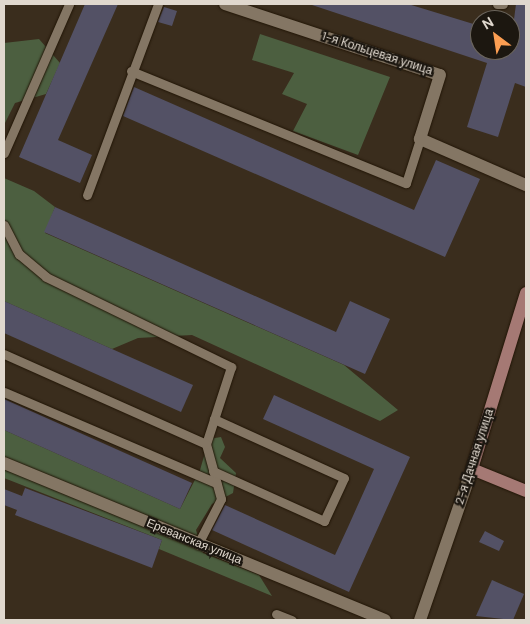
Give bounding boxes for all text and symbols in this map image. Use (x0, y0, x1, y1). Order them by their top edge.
north arrow (470, 10, 520, 60)
text: N (479, 13, 497, 33)
street label: 1-я Кольцевая улица (320, 29, 434, 79)
street label: 2-я Дачная улица (453, 407, 497, 507)
street label: Ереванская улица (144, 516, 244, 568)

